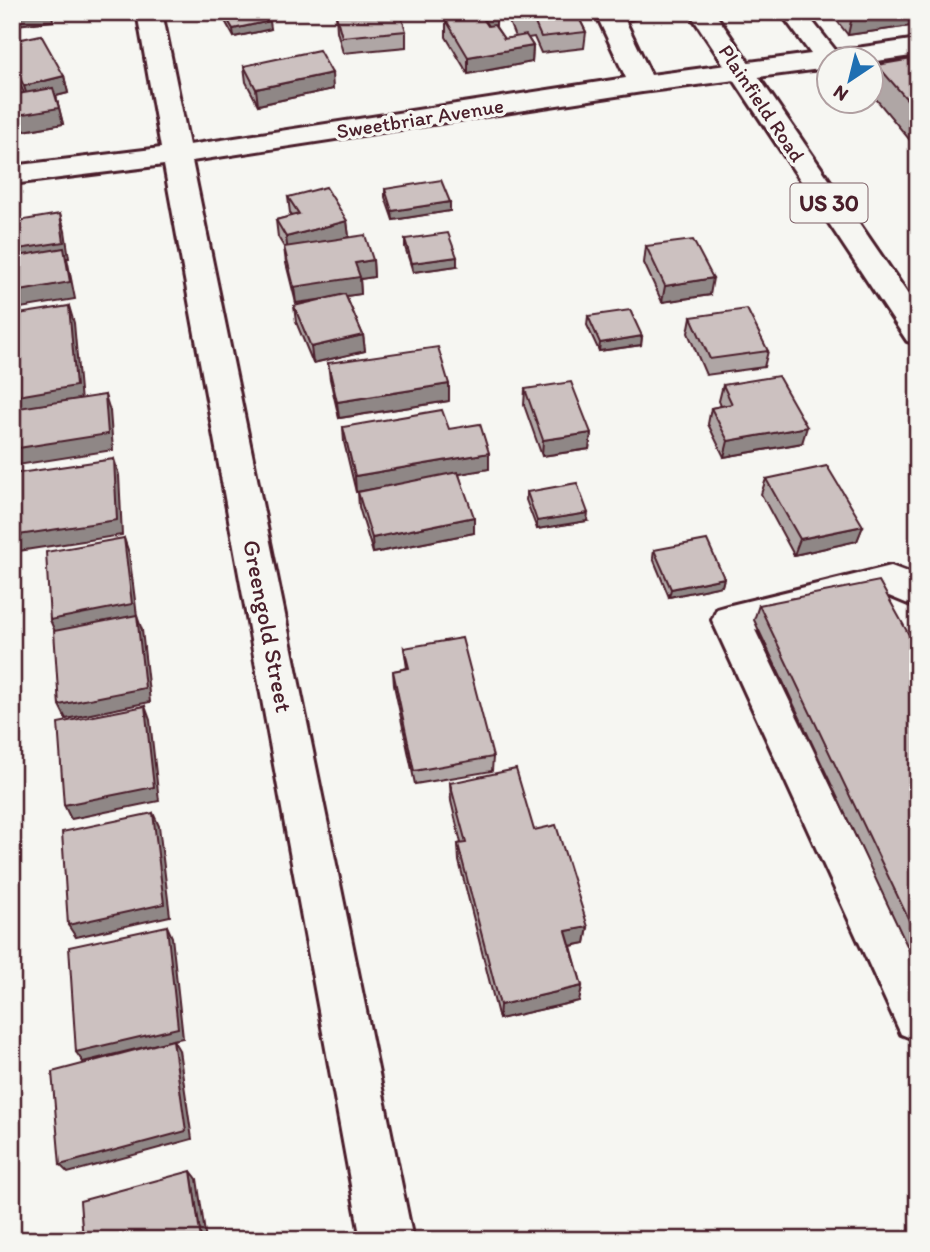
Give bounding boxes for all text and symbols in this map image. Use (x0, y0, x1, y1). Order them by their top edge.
street label: Plainfield Road (714, 40, 810, 166)
north arrow (814, 46, 884, 116)
text: N (829, 80, 852, 107)
street label: Sweetbriar Avenue (335, 92, 505, 144)
road number: US 30 (790, 184, 868, 222)
street label: Greengold Street (237, 537, 299, 715)

